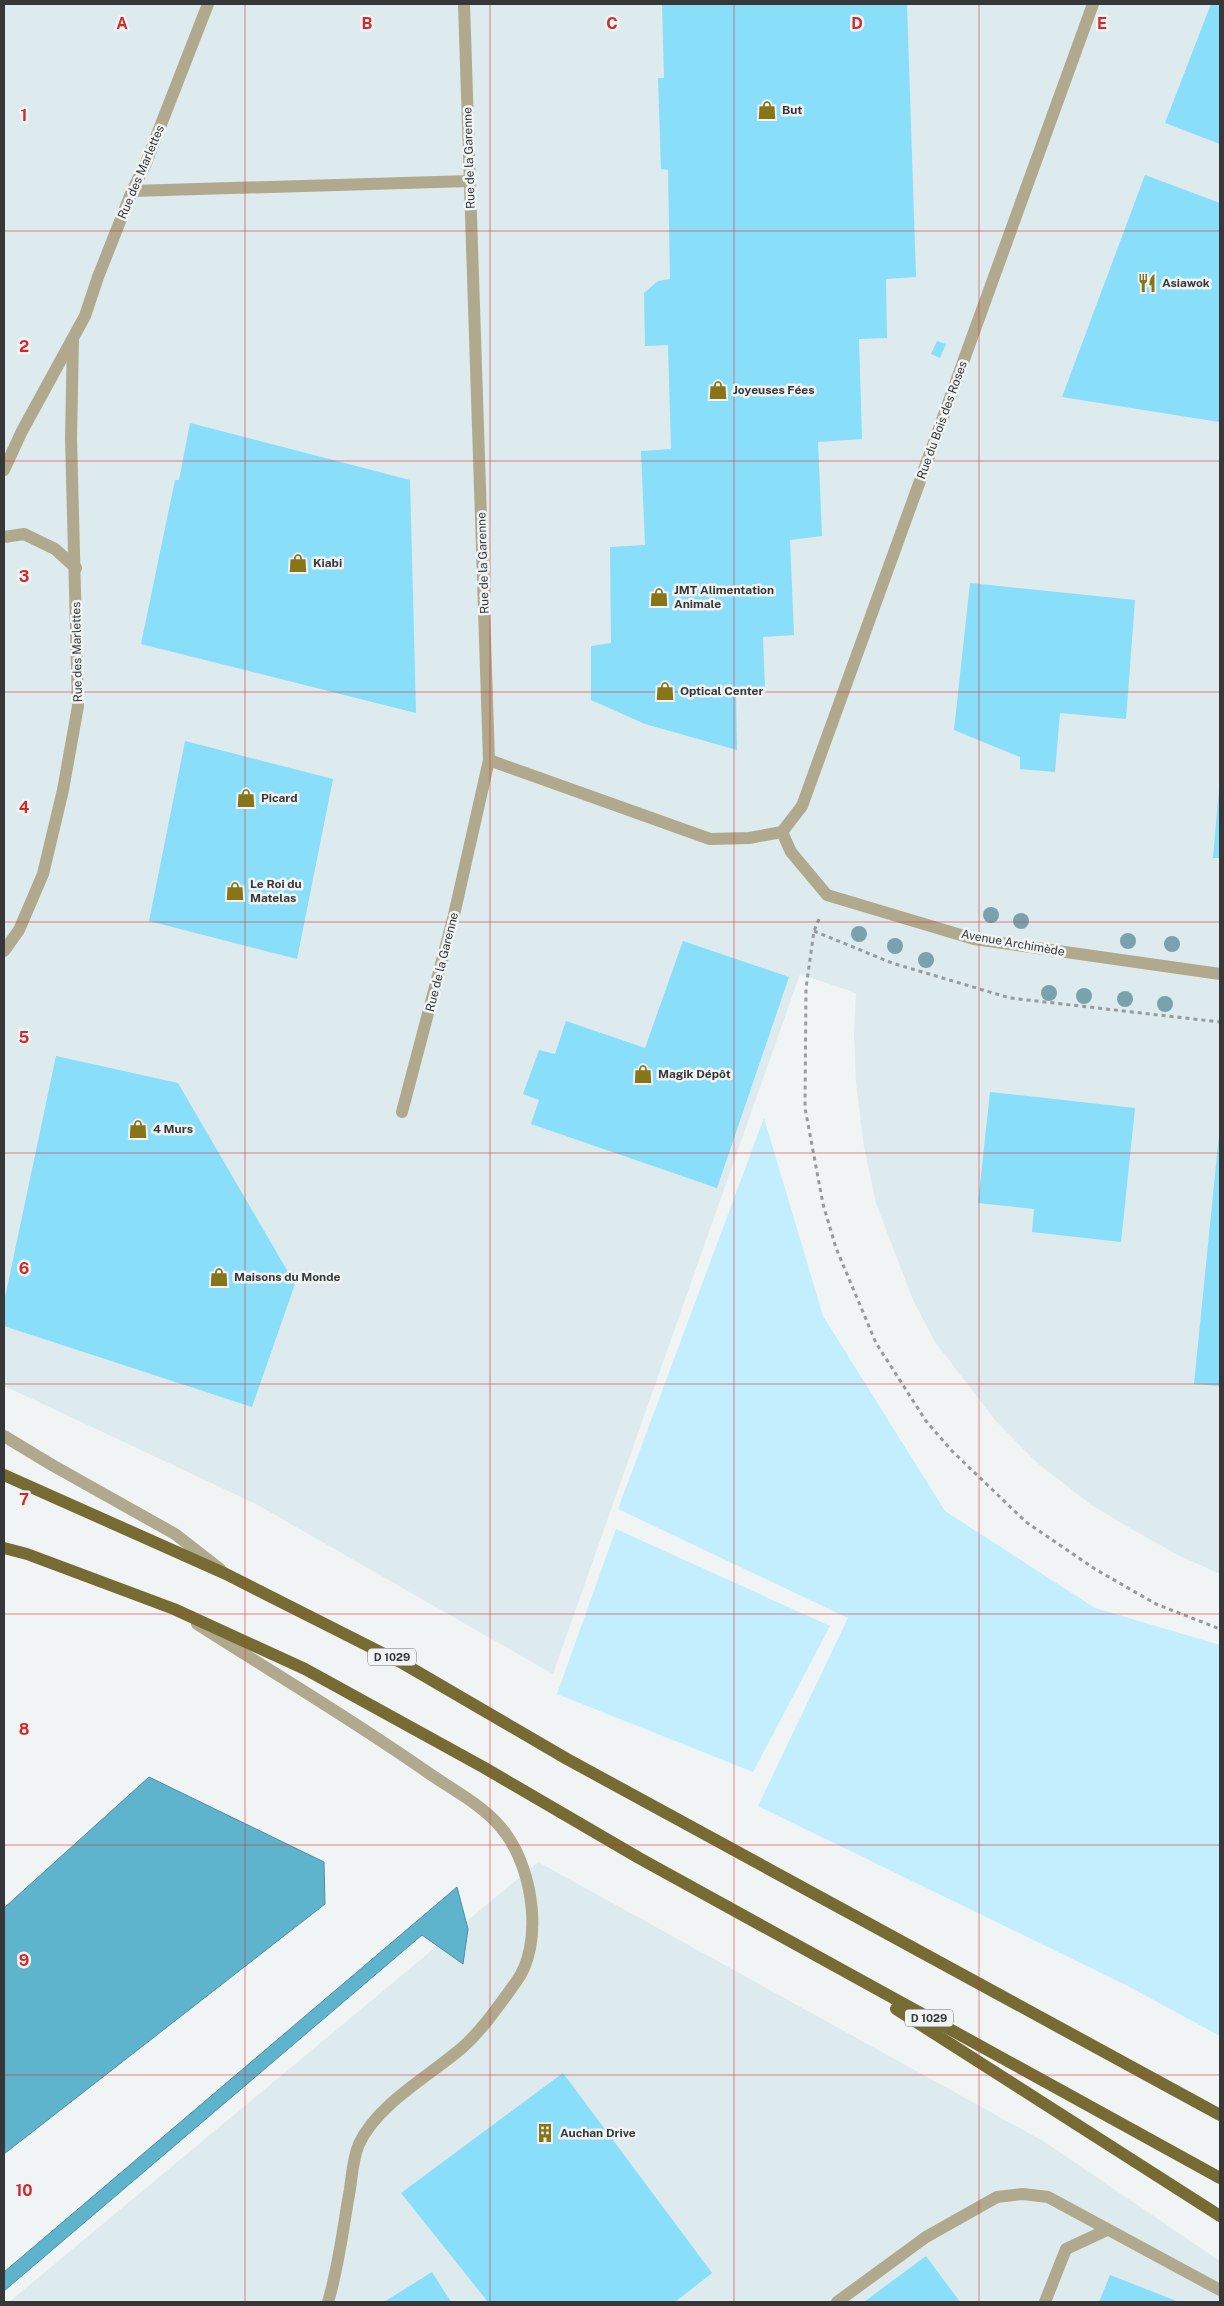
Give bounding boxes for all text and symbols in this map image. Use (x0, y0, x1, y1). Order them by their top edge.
text: A (116, 14, 128, 33)
text: B (362, 14, 373, 33)
text: C (606, 14, 618, 33)
text: D (851, 14, 863, 33)
text: E (1097, 14, 1107, 33)
shop icon: But (756, 99, 778, 121)
place label: But (782, 103, 802, 117)
text: 1 (21, 106, 27, 125)
street label: Rue de la Garenne (460, 107, 478, 209)
street label: Rue des Marlettes (115, 123, 167, 221)
restaurant icon: Asiawok (1136, 272, 1158, 294)
place label: Asiawok (1162, 276, 1210, 290)
text: 2 (19, 337, 29, 356)
street label: Rue du Bois des Roses (914, 359, 970, 481)
shop icon: Joyeuses Fées (707, 379, 729, 401)
place label: Joyeuses Fées (733, 383, 815, 397)
street label: Rue de la Garenne (474, 512, 492, 614)
shop icon: Kiabi (287, 552, 309, 574)
place label: Kiabi (313, 556, 342, 570)
text: 3 (19, 567, 29, 586)
place label: JMT Alimentation Animale (674, 583, 774, 611)
shop icon: JMT Alimentation Animale (648, 586, 670, 608)
street label: Rue des Marlettes (69, 602, 85, 702)
shop icon: Optical Center (654, 680, 676, 702)
place label: Optical Center (680, 684, 763, 698)
shop icon: Picard (235, 787, 257, 809)
place label: Picard (261, 791, 298, 805)
text: 4 (19, 798, 30, 817)
place label: Le Roi du Matelas (250, 877, 302, 905)
shop icon: Le Roi du Matelas (224, 880, 246, 902)
street label: Rue de la Garenne (423, 911, 461, 1013)
street label: Avenue Archimède (960, 927, 1066, 959)
text: 5 (19, 1028, 30, 1047)
shop icon: Magik Dépôt (632, 1063, 654, 1085)
place label: Magik Dépôt (658, 1067, 731, 1081)
shop icon: 4 Murs (127, 1118, 149, 1140)
place label: 4 Murs (153, 1122, 193, 1136)
text: 6 (19, 1259, 29, 1278)
shop icon: Maisons du Monde (208, 1266, 230, 1288)
place label: Maisons du Monde (234, 1270, 340, 1284)
text: 7 (19, 1490, 29, 1509)
road number: D 1029 (368, 1648, 416, 1665)
text: 8 (19, 1720, 30, 1739)
text: 9 (19, 1951, 29, 1970)
road number: D 1029 (905, 2010, 953, 2026)
building icon: Auchan Drive (534, 2122, 556, 2144)
place label: Auchan Drive (560, 2126, 636, 2140)
text: 10 (15, 2181, 33, 2200)

